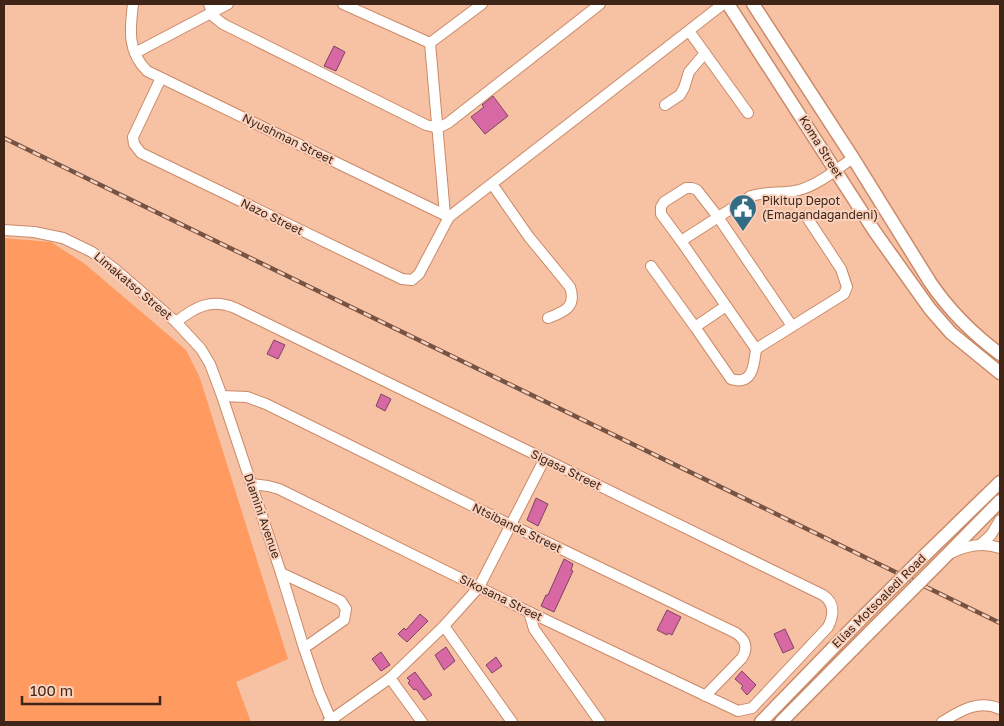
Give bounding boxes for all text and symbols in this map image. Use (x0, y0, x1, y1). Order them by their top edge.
street label: Nyushman Street (240, 110, 337, 167)
street label: Koma Street (796, 113, 847, 181)
public building icon: Pikitup Depot (Emagandagandeni) (728, 193, 758, 232)
place label: Pikitup Depot (Emagandagandeni) (762, 193, 878, 222)
street label: Nazo Street (238, 195, 306, 238)
street label: Limakatso Street (91, 248, 176, 323)
street label: Sigasa Street (528, 446, 604, 493)
street label: Dlamini Avenue (241, 471, 284, 560)
street label: Ntsibande Street (470, 499, 565, 556)
street label: Elias Motsoaledi Road (828, 550, 929, 651)
street label: Sikosana Street (457, 571, 545, 624)
scale bar (22, 674, 160, 706)
text: 100 m (30, 681, 73, 699)

